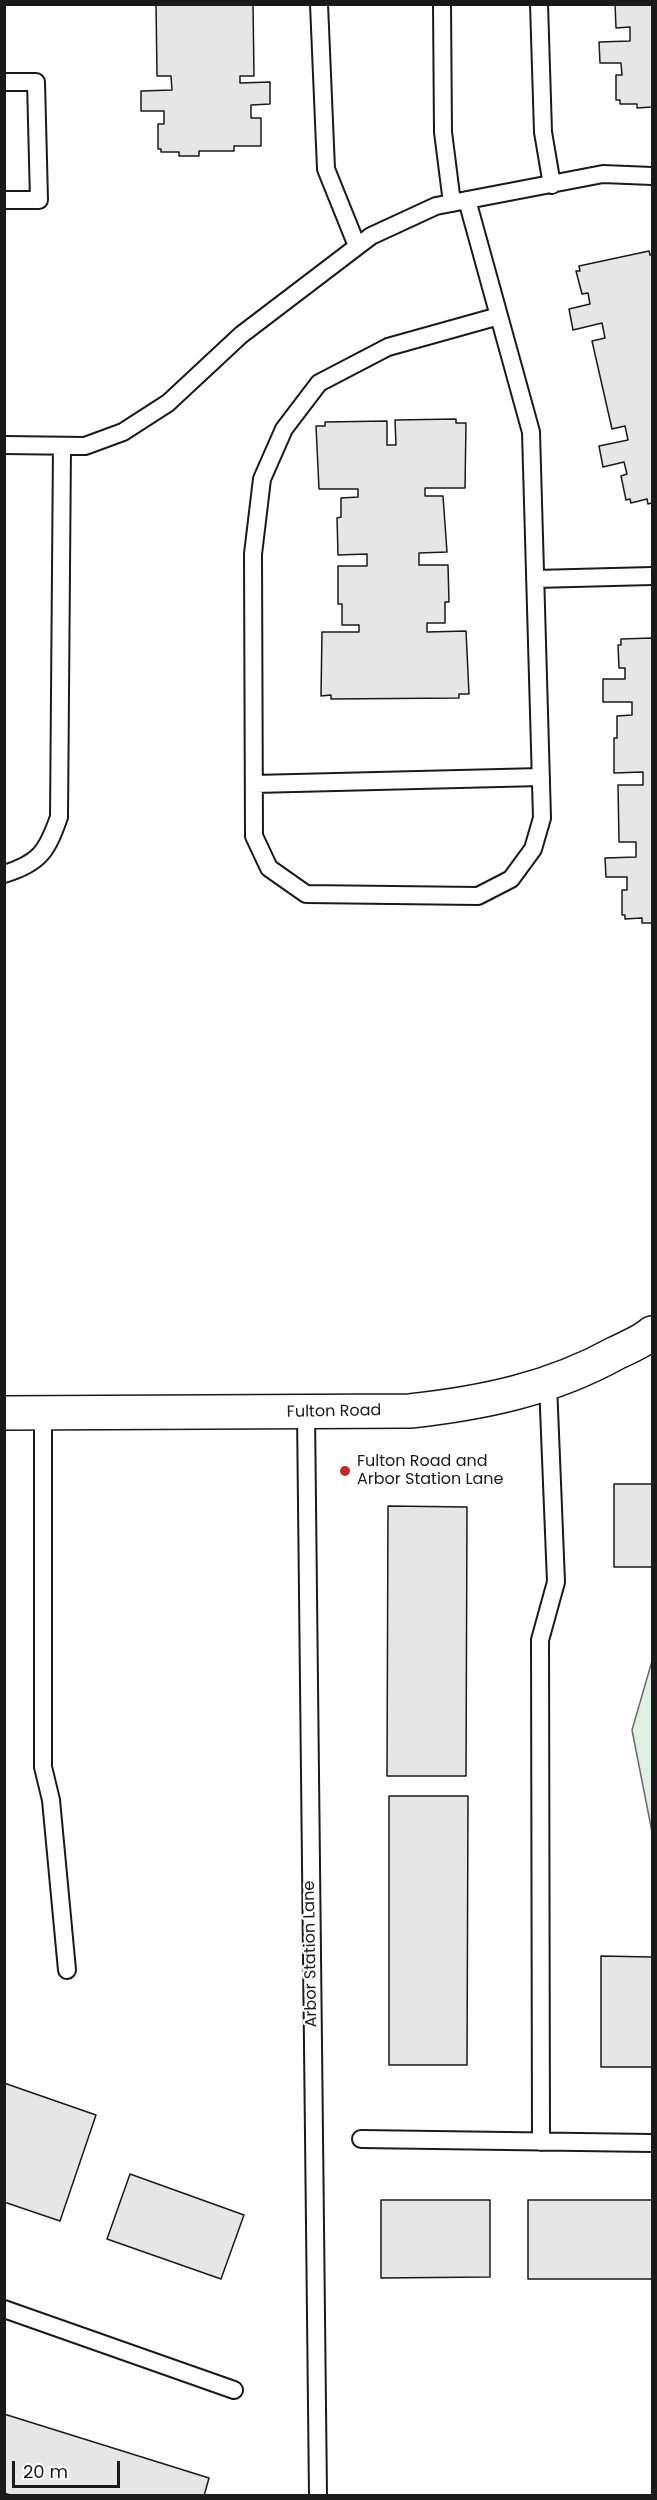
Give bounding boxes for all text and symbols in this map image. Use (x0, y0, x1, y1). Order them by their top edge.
street label: Fulton Road (287, 1402, 381, 1422)
place label: Fulton Road and Arbor Station Lane (357, 1452, 503, 1490)
marker: Fulton Road and Arbor Station Lane (338, 1464, 352, 1478)
street label: Arbor Station Lane (300, 1881, 322, 2027)
scale bar (15, 2449, 123, 2487)
text: 20 m (23, 2459, 68, 2484)

